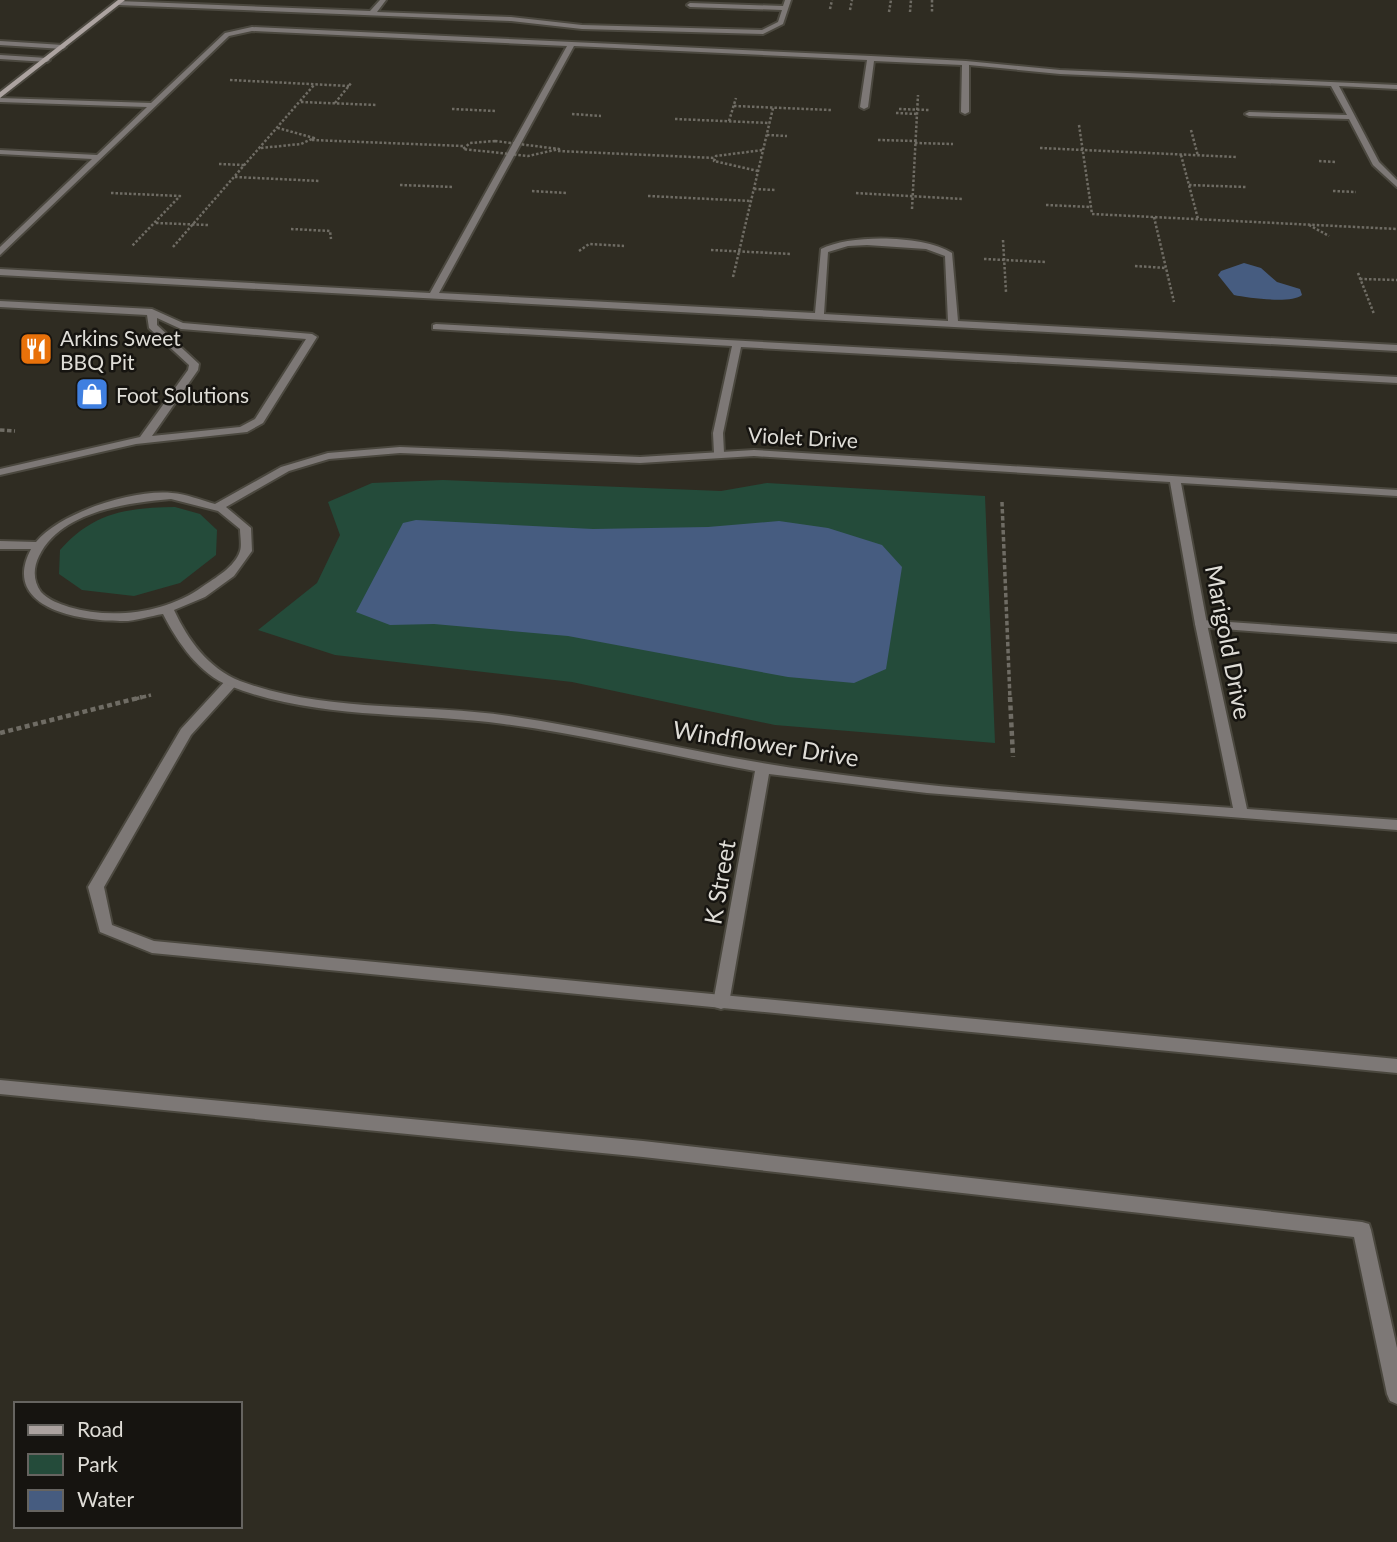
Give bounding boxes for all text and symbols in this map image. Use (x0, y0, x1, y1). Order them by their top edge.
place label: Arkins Sweet BBQ Pit (60, 325, 181, 374)
restaurant icon: Arkins Sweet BBQ Pit (17, 330, 55, 368)
shop icon: Foot Solutions (73, 375, 111, 413)
place label: Foot Solutions (116, 382, 249, 407)
street label: Violet Drive (747, 422, 859, 452)
street label: Marigold Drive (1200, 562, 1258, 722)
street label: Windflower Drive (671, 714, 861, 772)
street label: K Street (697, 837, 741, 926)
legend (14, 1402, 242, 1528)
text: Road (77, 1416, 124, 1441)
text: Park (77, 1451, 118, 1476)
text: Water (77, 1486, 134, 1511)

